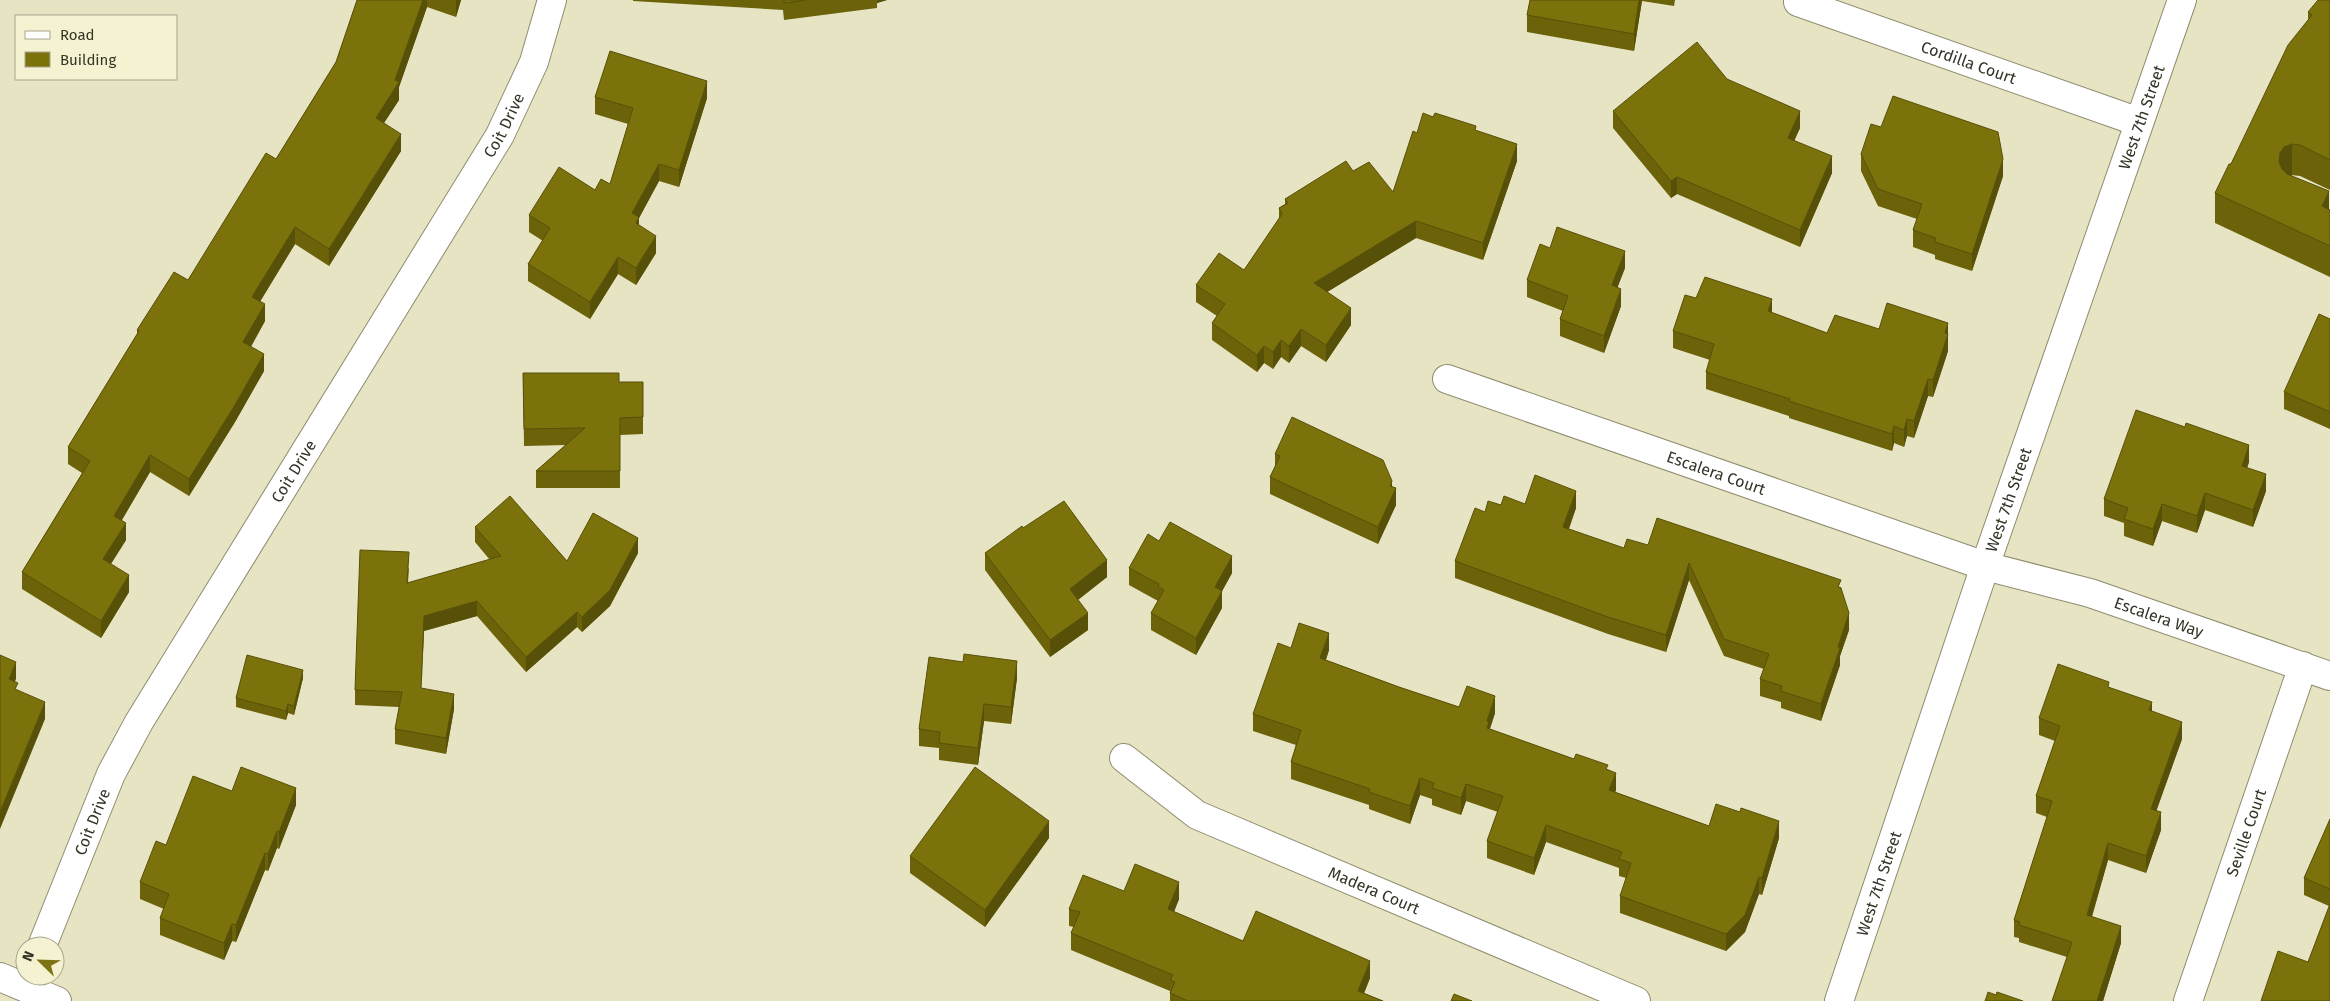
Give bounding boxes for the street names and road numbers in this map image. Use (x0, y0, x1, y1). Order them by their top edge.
street label: Cordilla Court (1919, 37, 2019, 88)
street label: West 7th Street (2115, 62, 2169, 172)
street label: Coit Drive (479, 90, 528, 161)
street label: Coit Drive (267, 436, 320, 506)
street label: West 7th Street (1982, 445, 2036, 555)
street label: Escalera Court (1664, 447, 1768, 499)
street label: Escalera Way (2112, 593, 2206, 642)
street label: Coit Drive (70, 786, 114, 858)
street label: Seville Court (2222, 786, 2270, 879)
street label: West 7th Street (1853, 829, 1905, 938)
street label: Madera Court (1325, 863, 1423, 918)

